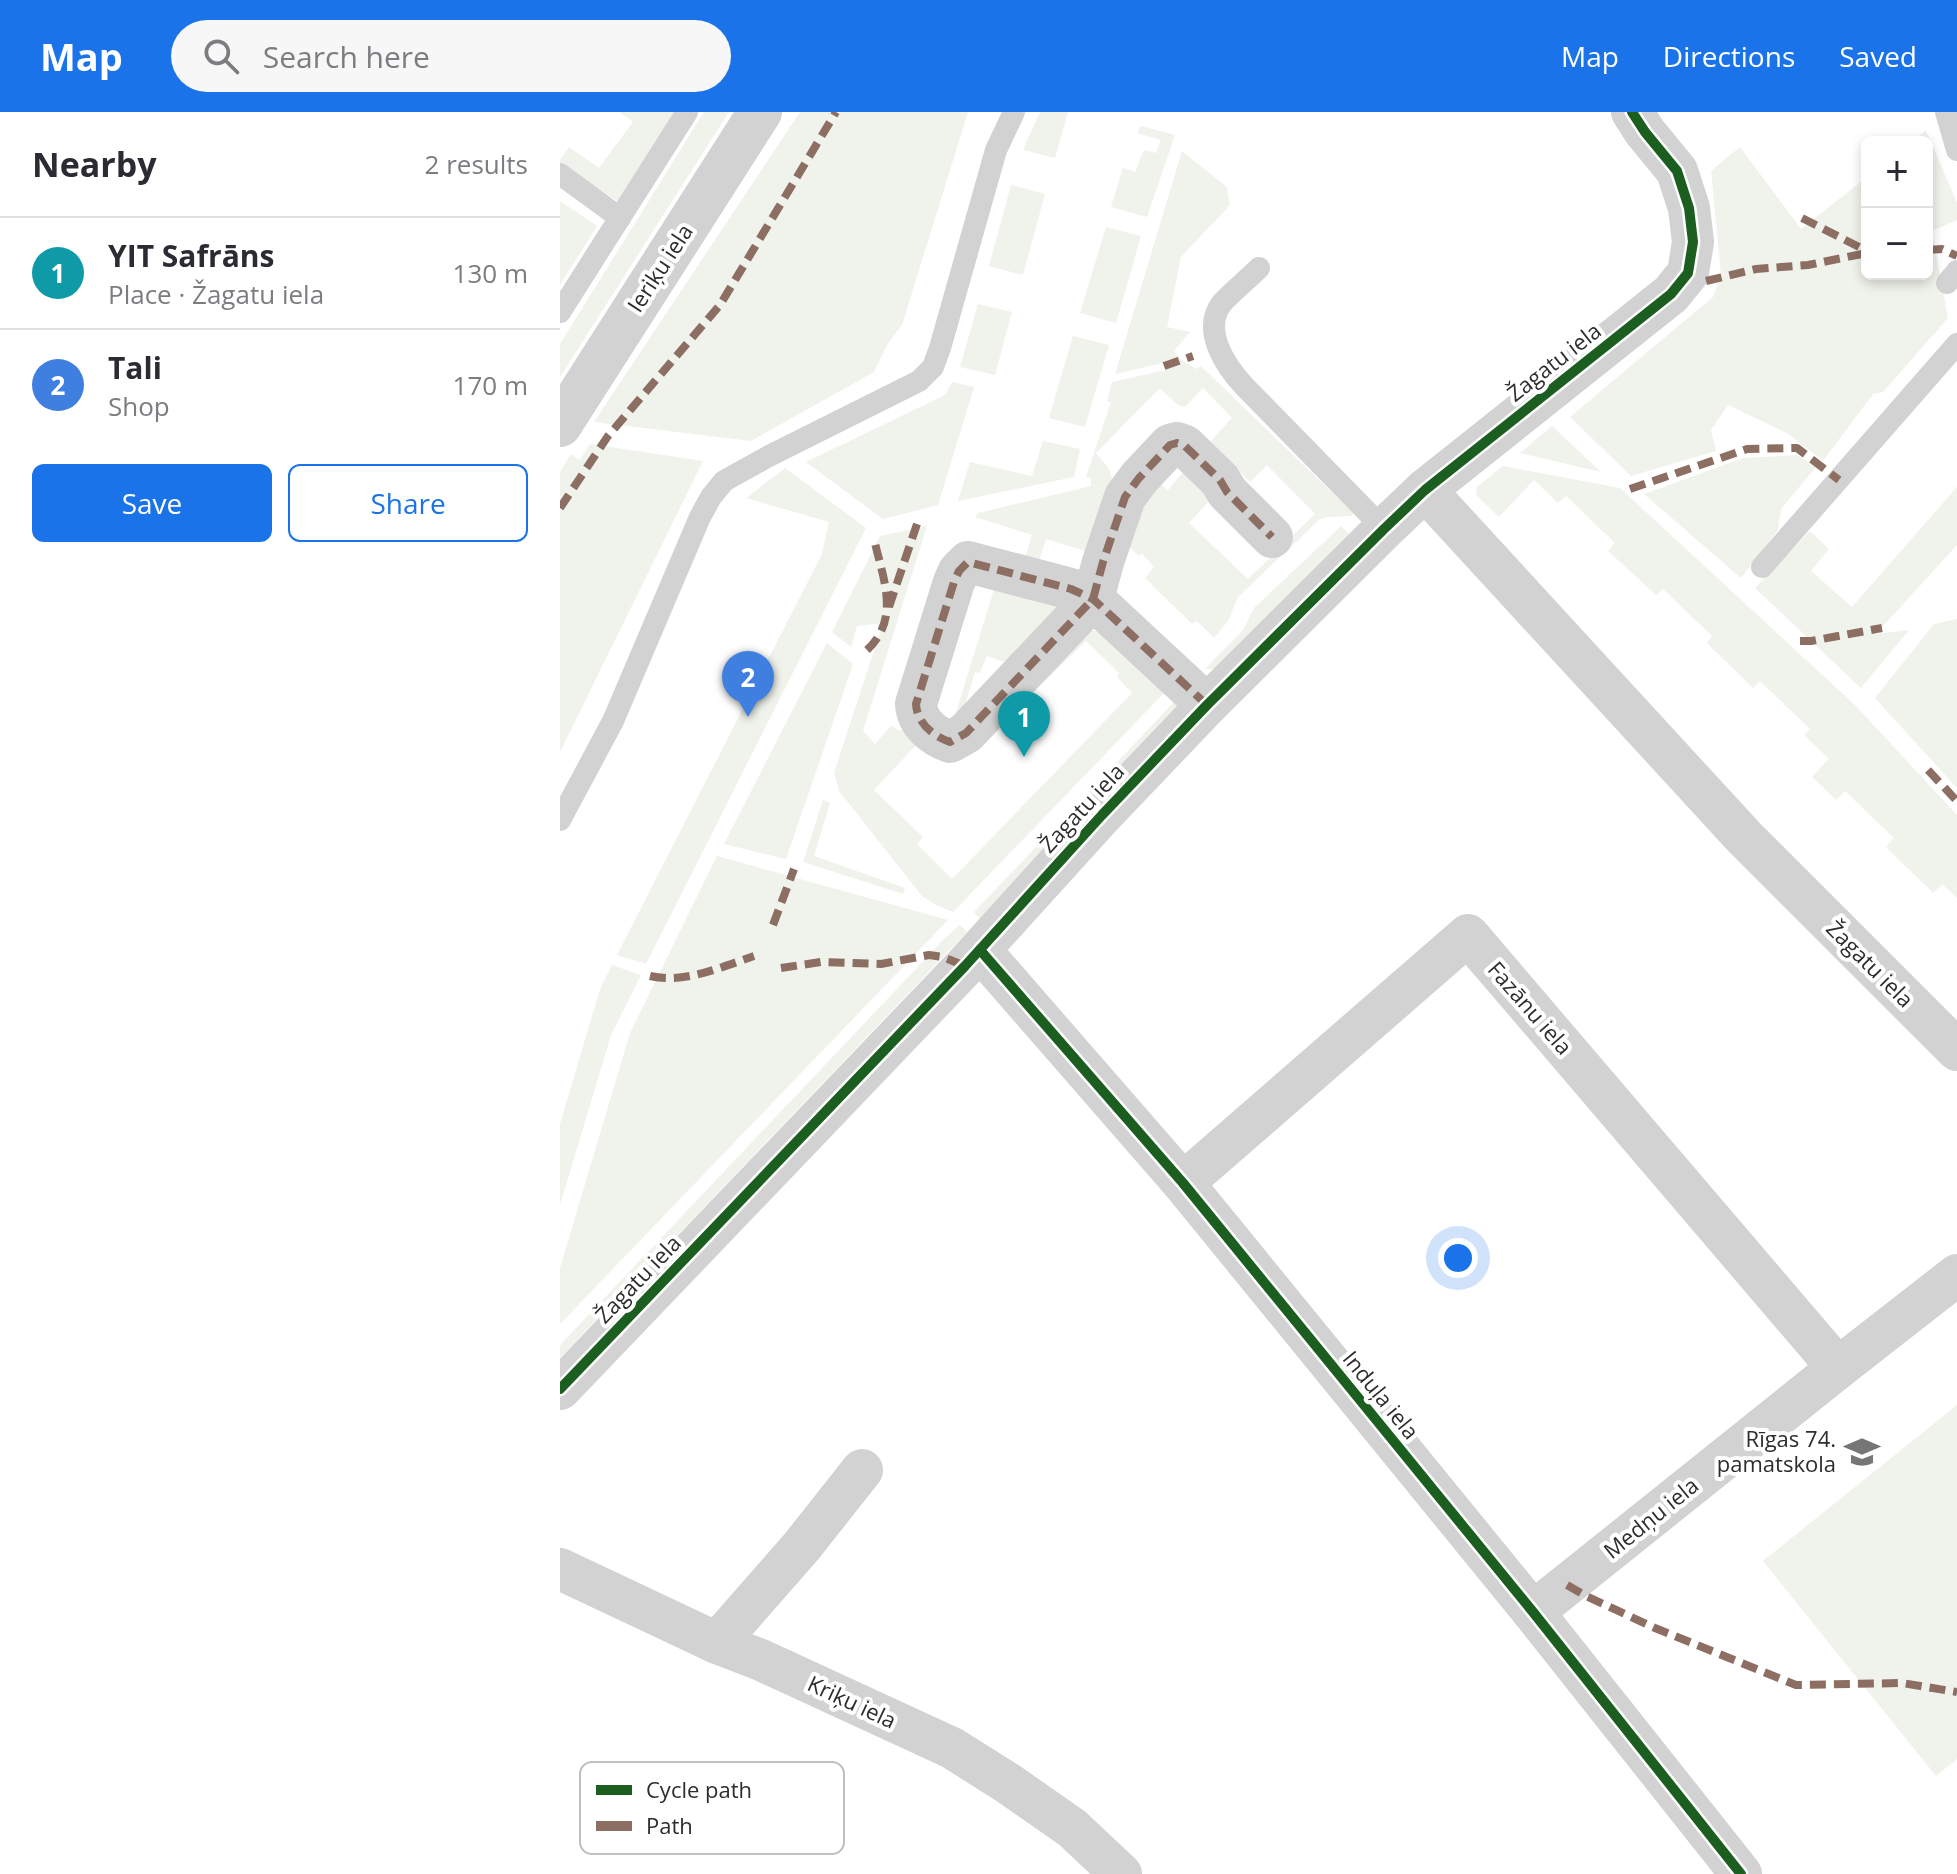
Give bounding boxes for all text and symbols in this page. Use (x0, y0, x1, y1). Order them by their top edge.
search box (171, 20, 731, 92)
text: Map (40, 30, 123, 82)
icon: search (199, 34, 243, 78)
text: Search here (263, 36, 430, 77)
text: Map (1561, 37, 1619, 75)
text: Directions (1663, 37, 1795, 75)
text: Saved (1839, 37, 1917, 75)
map controls (1861, 136, 1933, 280)
button: + (1861, 136, 1933, 208)
text: Nearby (32, 141, 157, 187)
text: 2 results (425, 146, 528, 182)
button: − (1861, 208, 1933, 280)
street label: Ieriķu iela (619, 218, 699, 317)
text: YIT Safrāns (108, 235, 274, 276)
text: 1 (51, 255, 65, 291)
text: 130 m (453, 255, 528, 291)
text: Place · Žagatu iela (108, 276, 324, 312)
street label: Žagatu iela (1500, 315, 1607, 407)
text: Tali (108, 347, 162, 388)
text: 2 (51, 367, 65, 403)
text: 170 m (453, 367, 528, 403)
text: Shop (108, 388, 170, 424)
button: Save (32, 464, 272, 542)
button: Share (288, 464, 528, 542)
pin: 2 (722, 651, 774, 717)
pin: 1 (998, 691, 1050, 757)
street label: Žagatu iela (1032, 756, 1130, 858)
street label: Žagatu iela (1821, 913, 1921, 1013)
street label: Fazānu iela (1482, 954, 1580, 1060)
street label: Žagatu iela (588, 1228, 687, 1329)
your location (1438, 1238, 1478, 1278)
street label: Induļa iela (1337, 1344, 1427, 1445)
place label: Rīgas 74. pamatskola (1717, 1423, 1836, 1478)
school or university icon: Rīgas 74. pamatskola (1843, 1433, 1881, 1471)
street label: Medņu iela (1597, 1470, 1704, 1565)
street label: Kriķu iela (803, 1668, 902, 1735)
legend (580, 1762, 844, 1854)
text: Cycle path (646, 1774, 752, 1804)
text: Path (646, 1810, 693, 1840)

